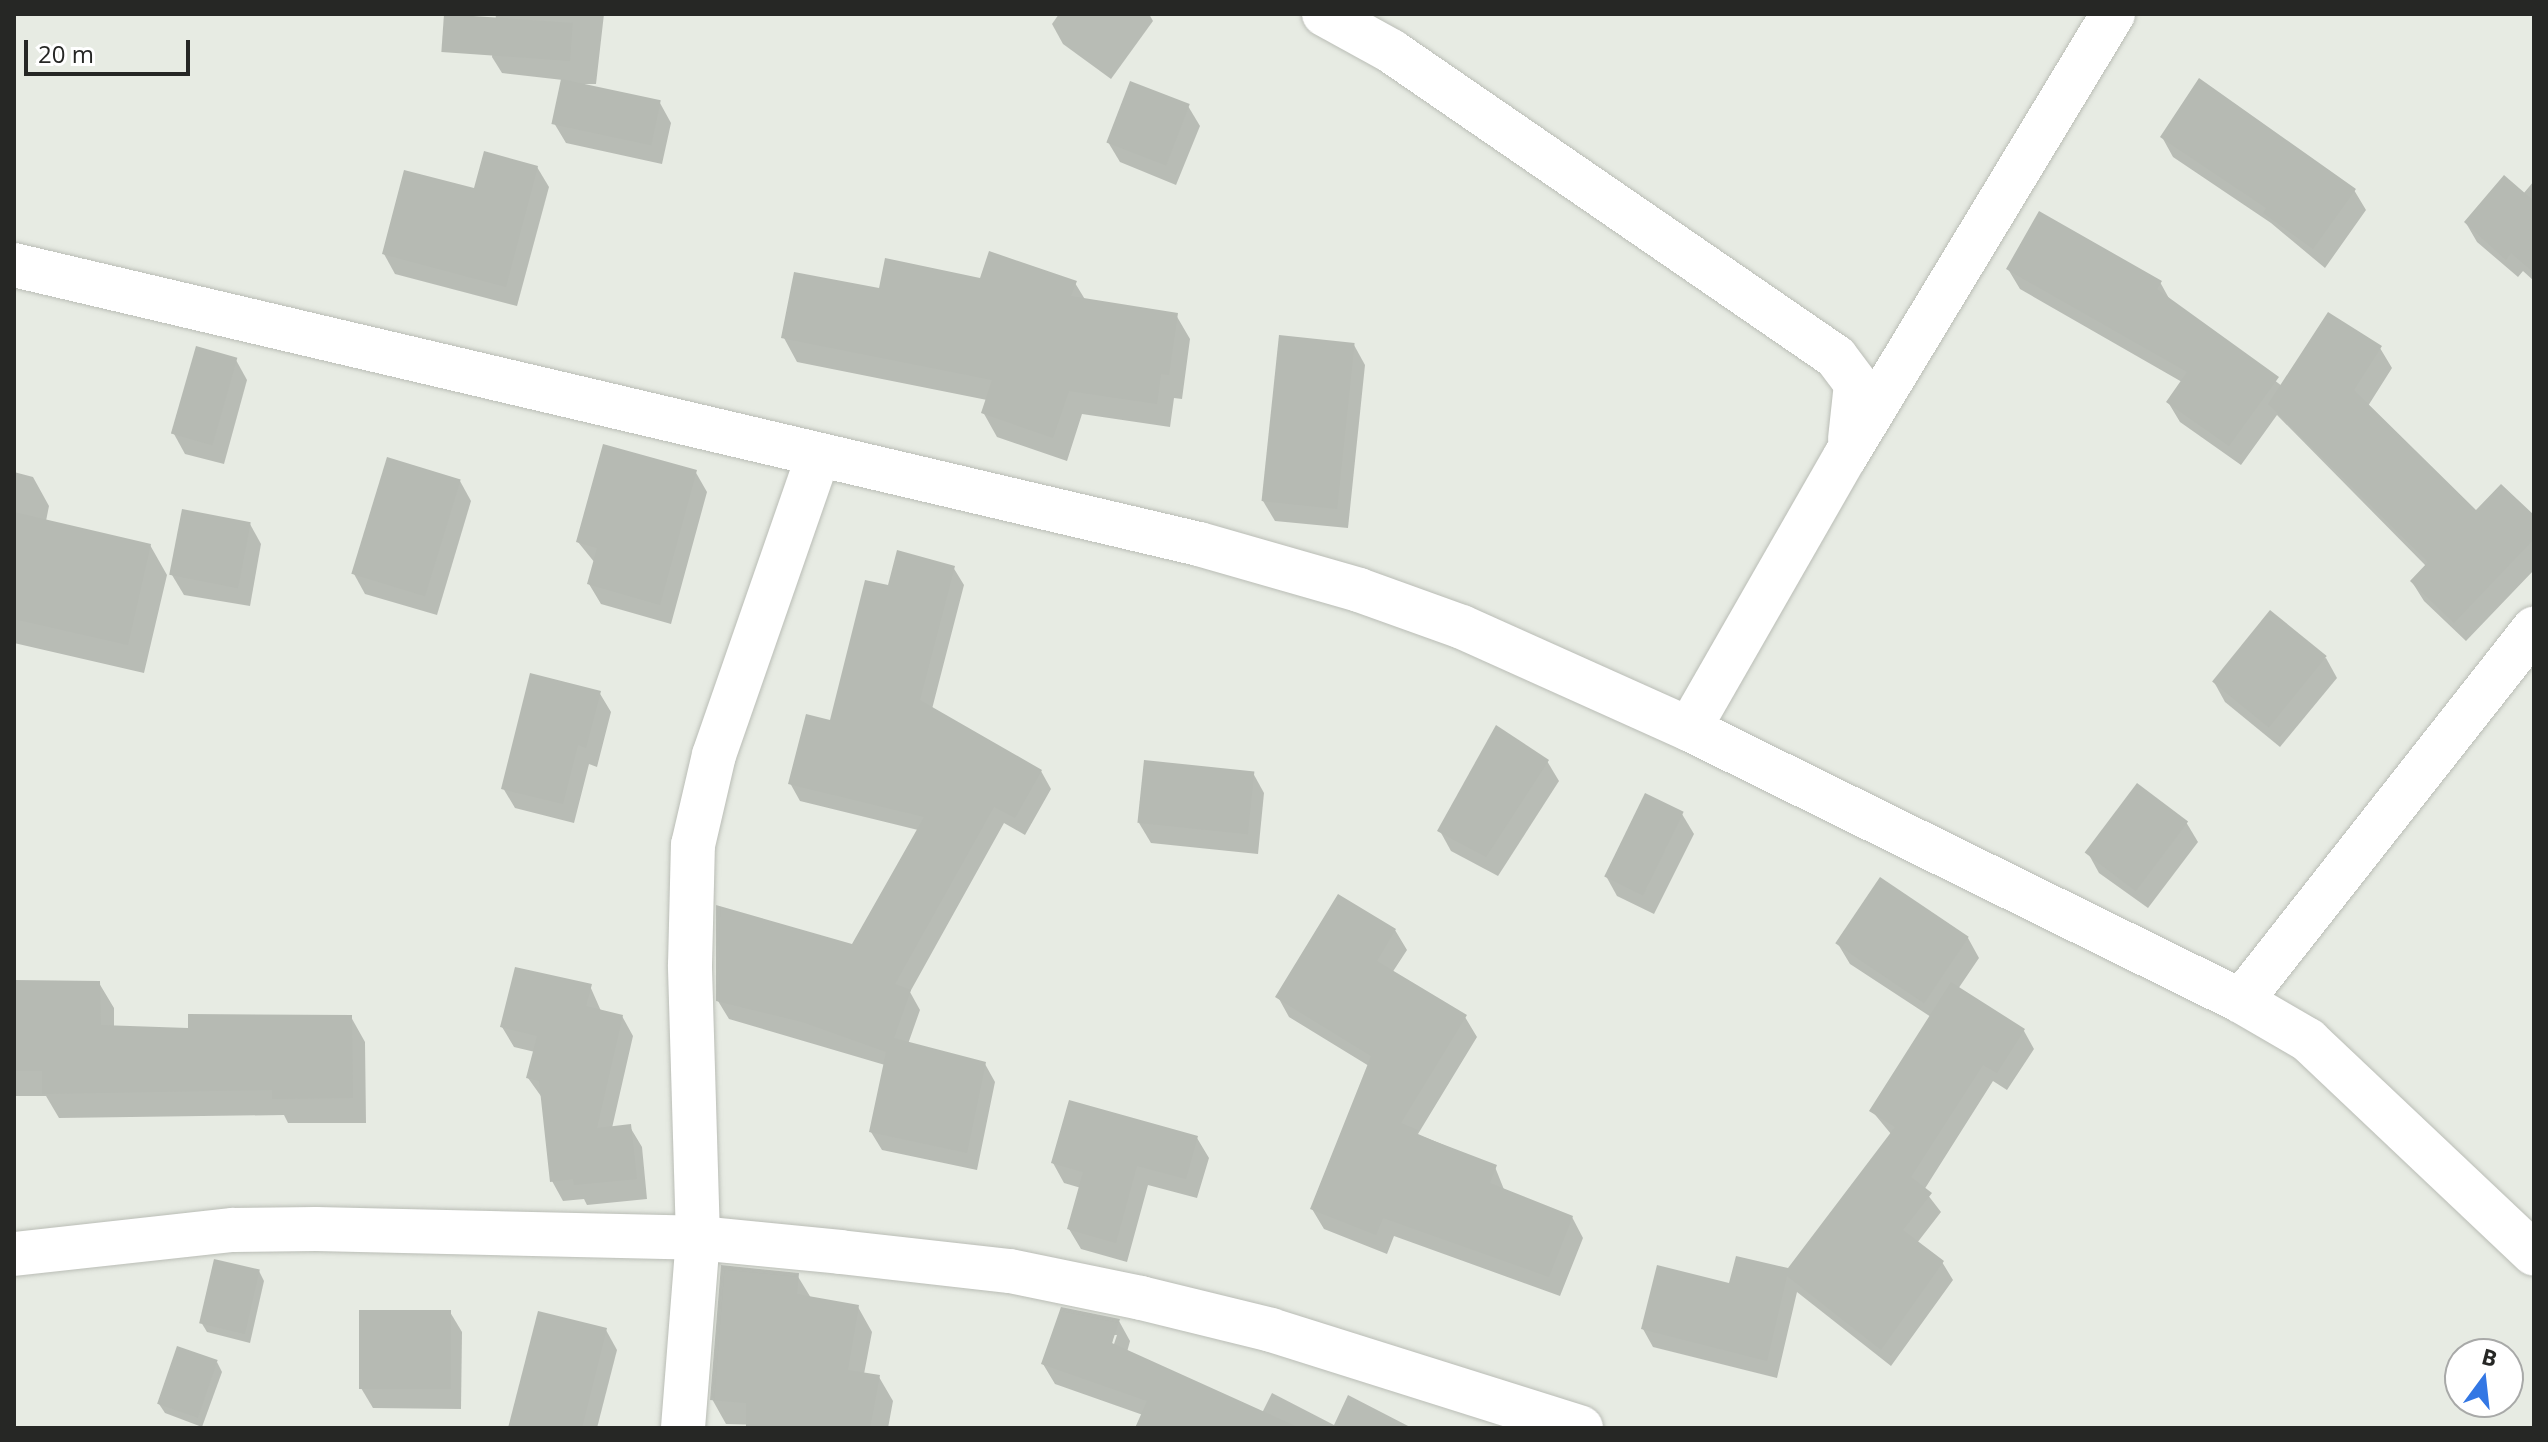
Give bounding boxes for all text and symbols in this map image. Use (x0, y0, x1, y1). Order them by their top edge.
scale bar (28, 24, 194, 74)
text: 20 m (38, 37, 94, 70)
north arrow (2444, 1338, 2524, 1418)
text: B (2479, 1340, 2501, 1373)

